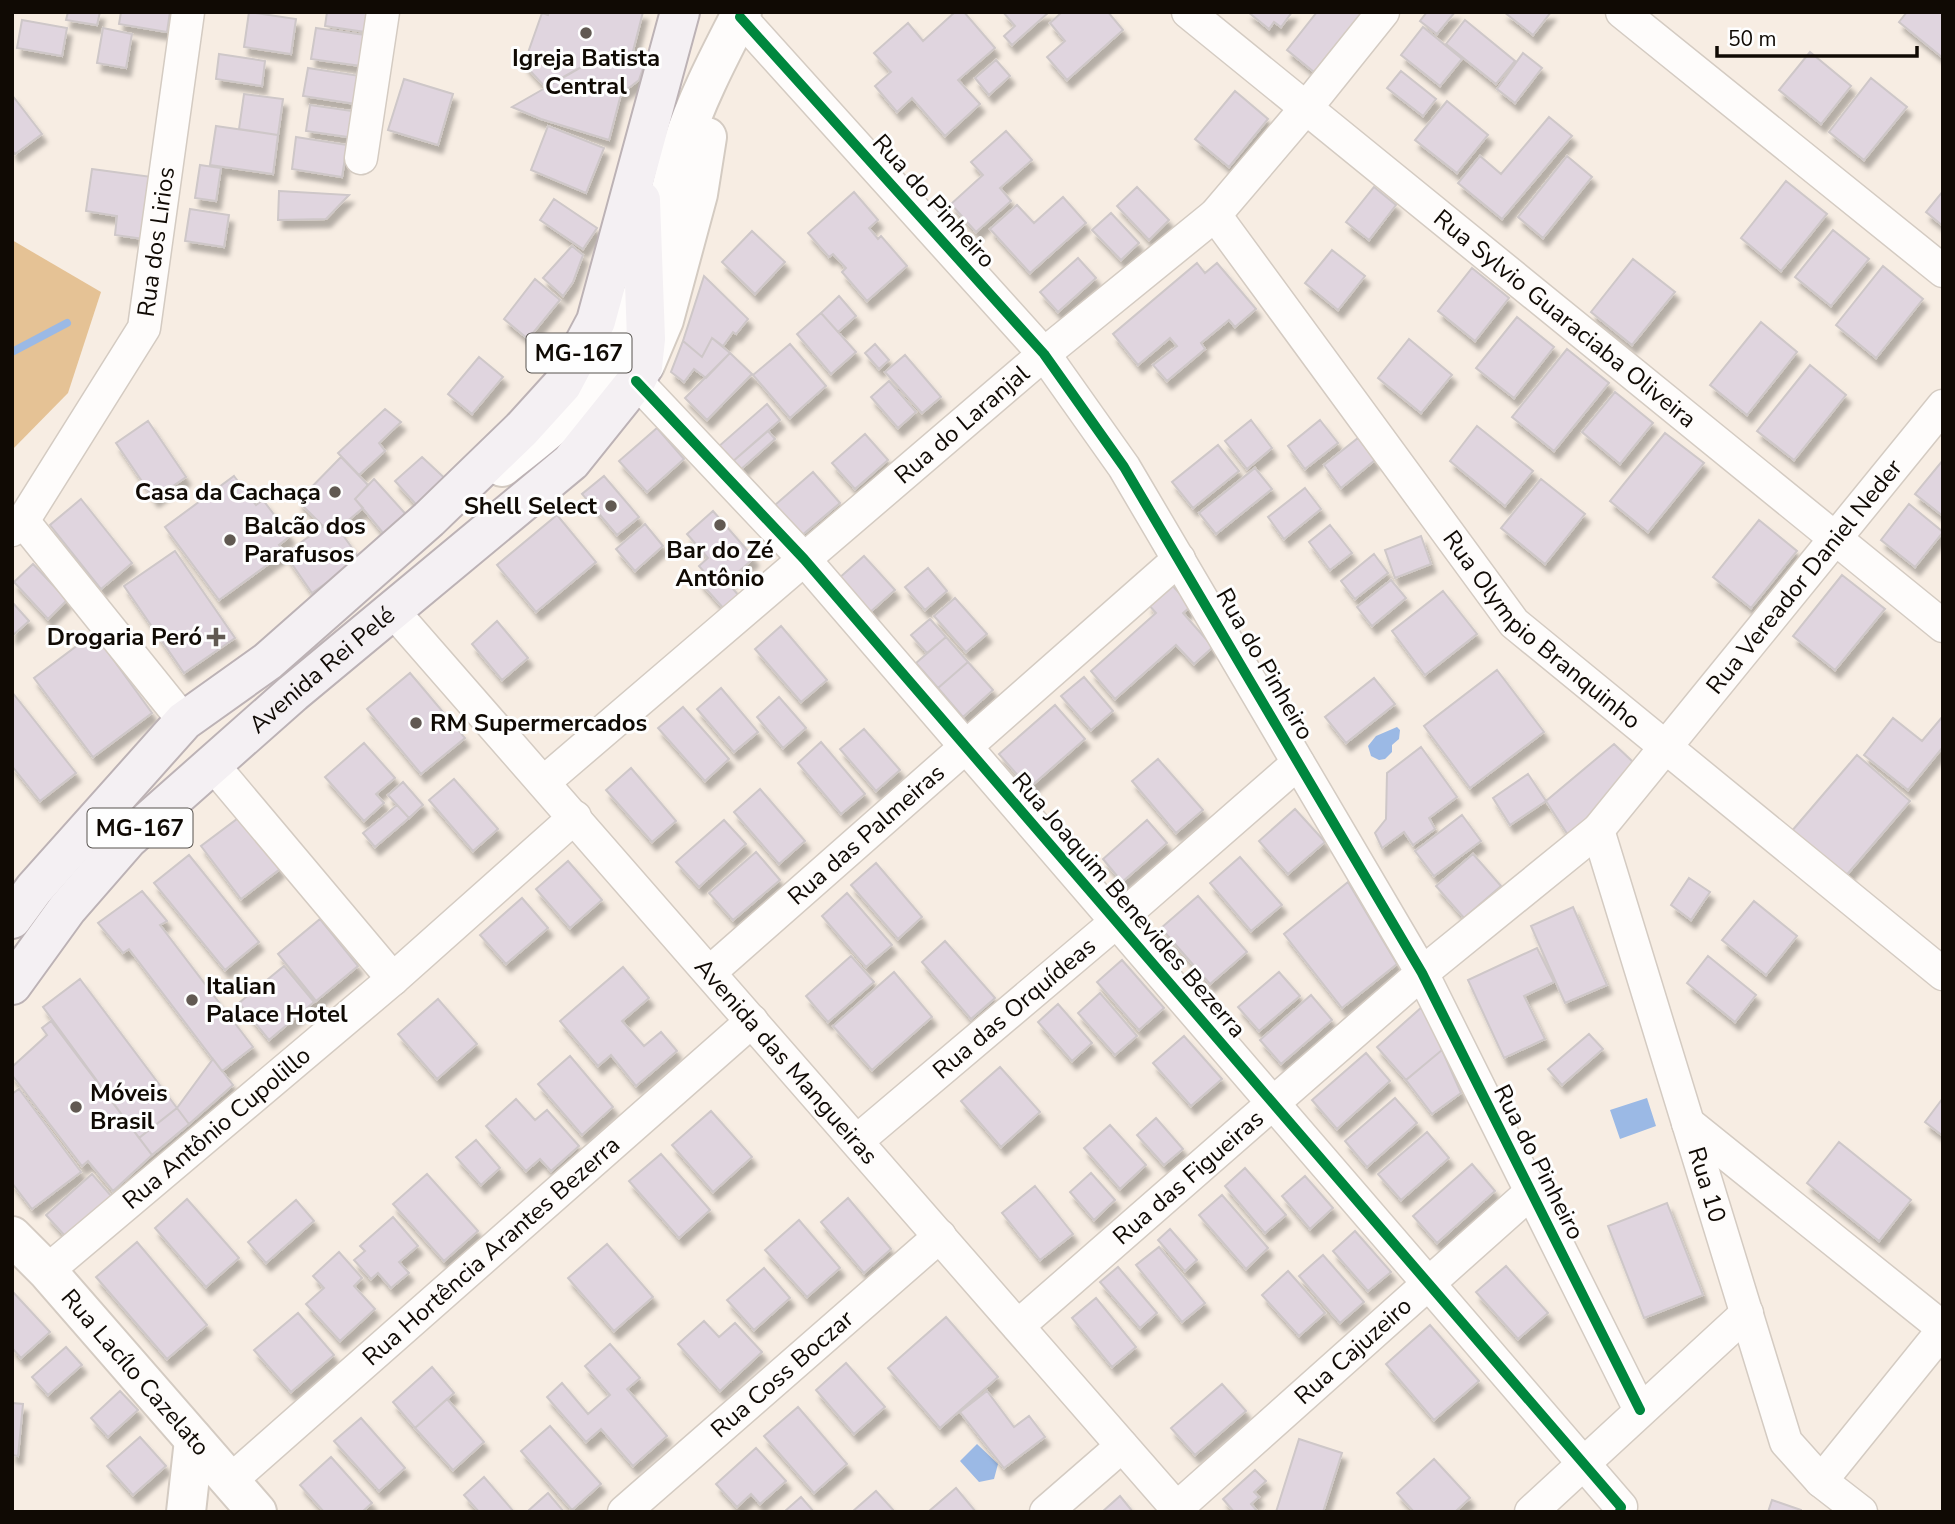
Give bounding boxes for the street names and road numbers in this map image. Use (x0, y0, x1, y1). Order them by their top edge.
street label: Rua do Pinheiro (865, 127, 1003, 275)
street label: Rua dos Lirios (130, 165, 182, 319)
street label: Rua Sylvio Guaraciaba Oliveira (1427, 202, 1703, 435)
road number: MG-167 (526, 334, 632, 372)
street label: Rua do Laranjal (888, 358, 1036, 491)
street label: Rua Vereador Daniel Neder (1699, 452, 1910, 701)
street label: Rua Olympio Branquinho (1435, 524, 1648, 736)
street label: Rua do Pinheiro (1209, 582, 1321, 746)
street label: Avenida Rei Pelé (242, 599, 401, 741)
street label: Rua das Palmeiras (781, 757, 951, 912)
street label: Rua Joaquim Benevides Bezerra (1005, 765, 1253, 1045)
road number: MG-167 (88, 808, 192, 848)
street label: Rua das Orquídeas (926, 930, 1102, 1086)
street label: Avenida das Mangueiras (688, 951, 885, 1171)
street label: Rua Antônio Cupolillo (116, 1039, 317, 1216)
street label: Rua do Pinheiro (1486, 1079, 1592, 1245)
street label: Rua das Figueiras (1106, 1103, 1270, 1252)
street label: Rua Hortência Arantes Bezerra (356, 1129, 627, 1373)
street label: Rua 10 (1680, 1143, 1734, 1226)
street label: Rua Lacílo Cazelato (54, 1282, 217, 1463)
street label: Rua Cajuzeiro (1288, 1290, 1419, 1412)
street label: Rua Coss Boczar (704, 1303, 861, 1445)

